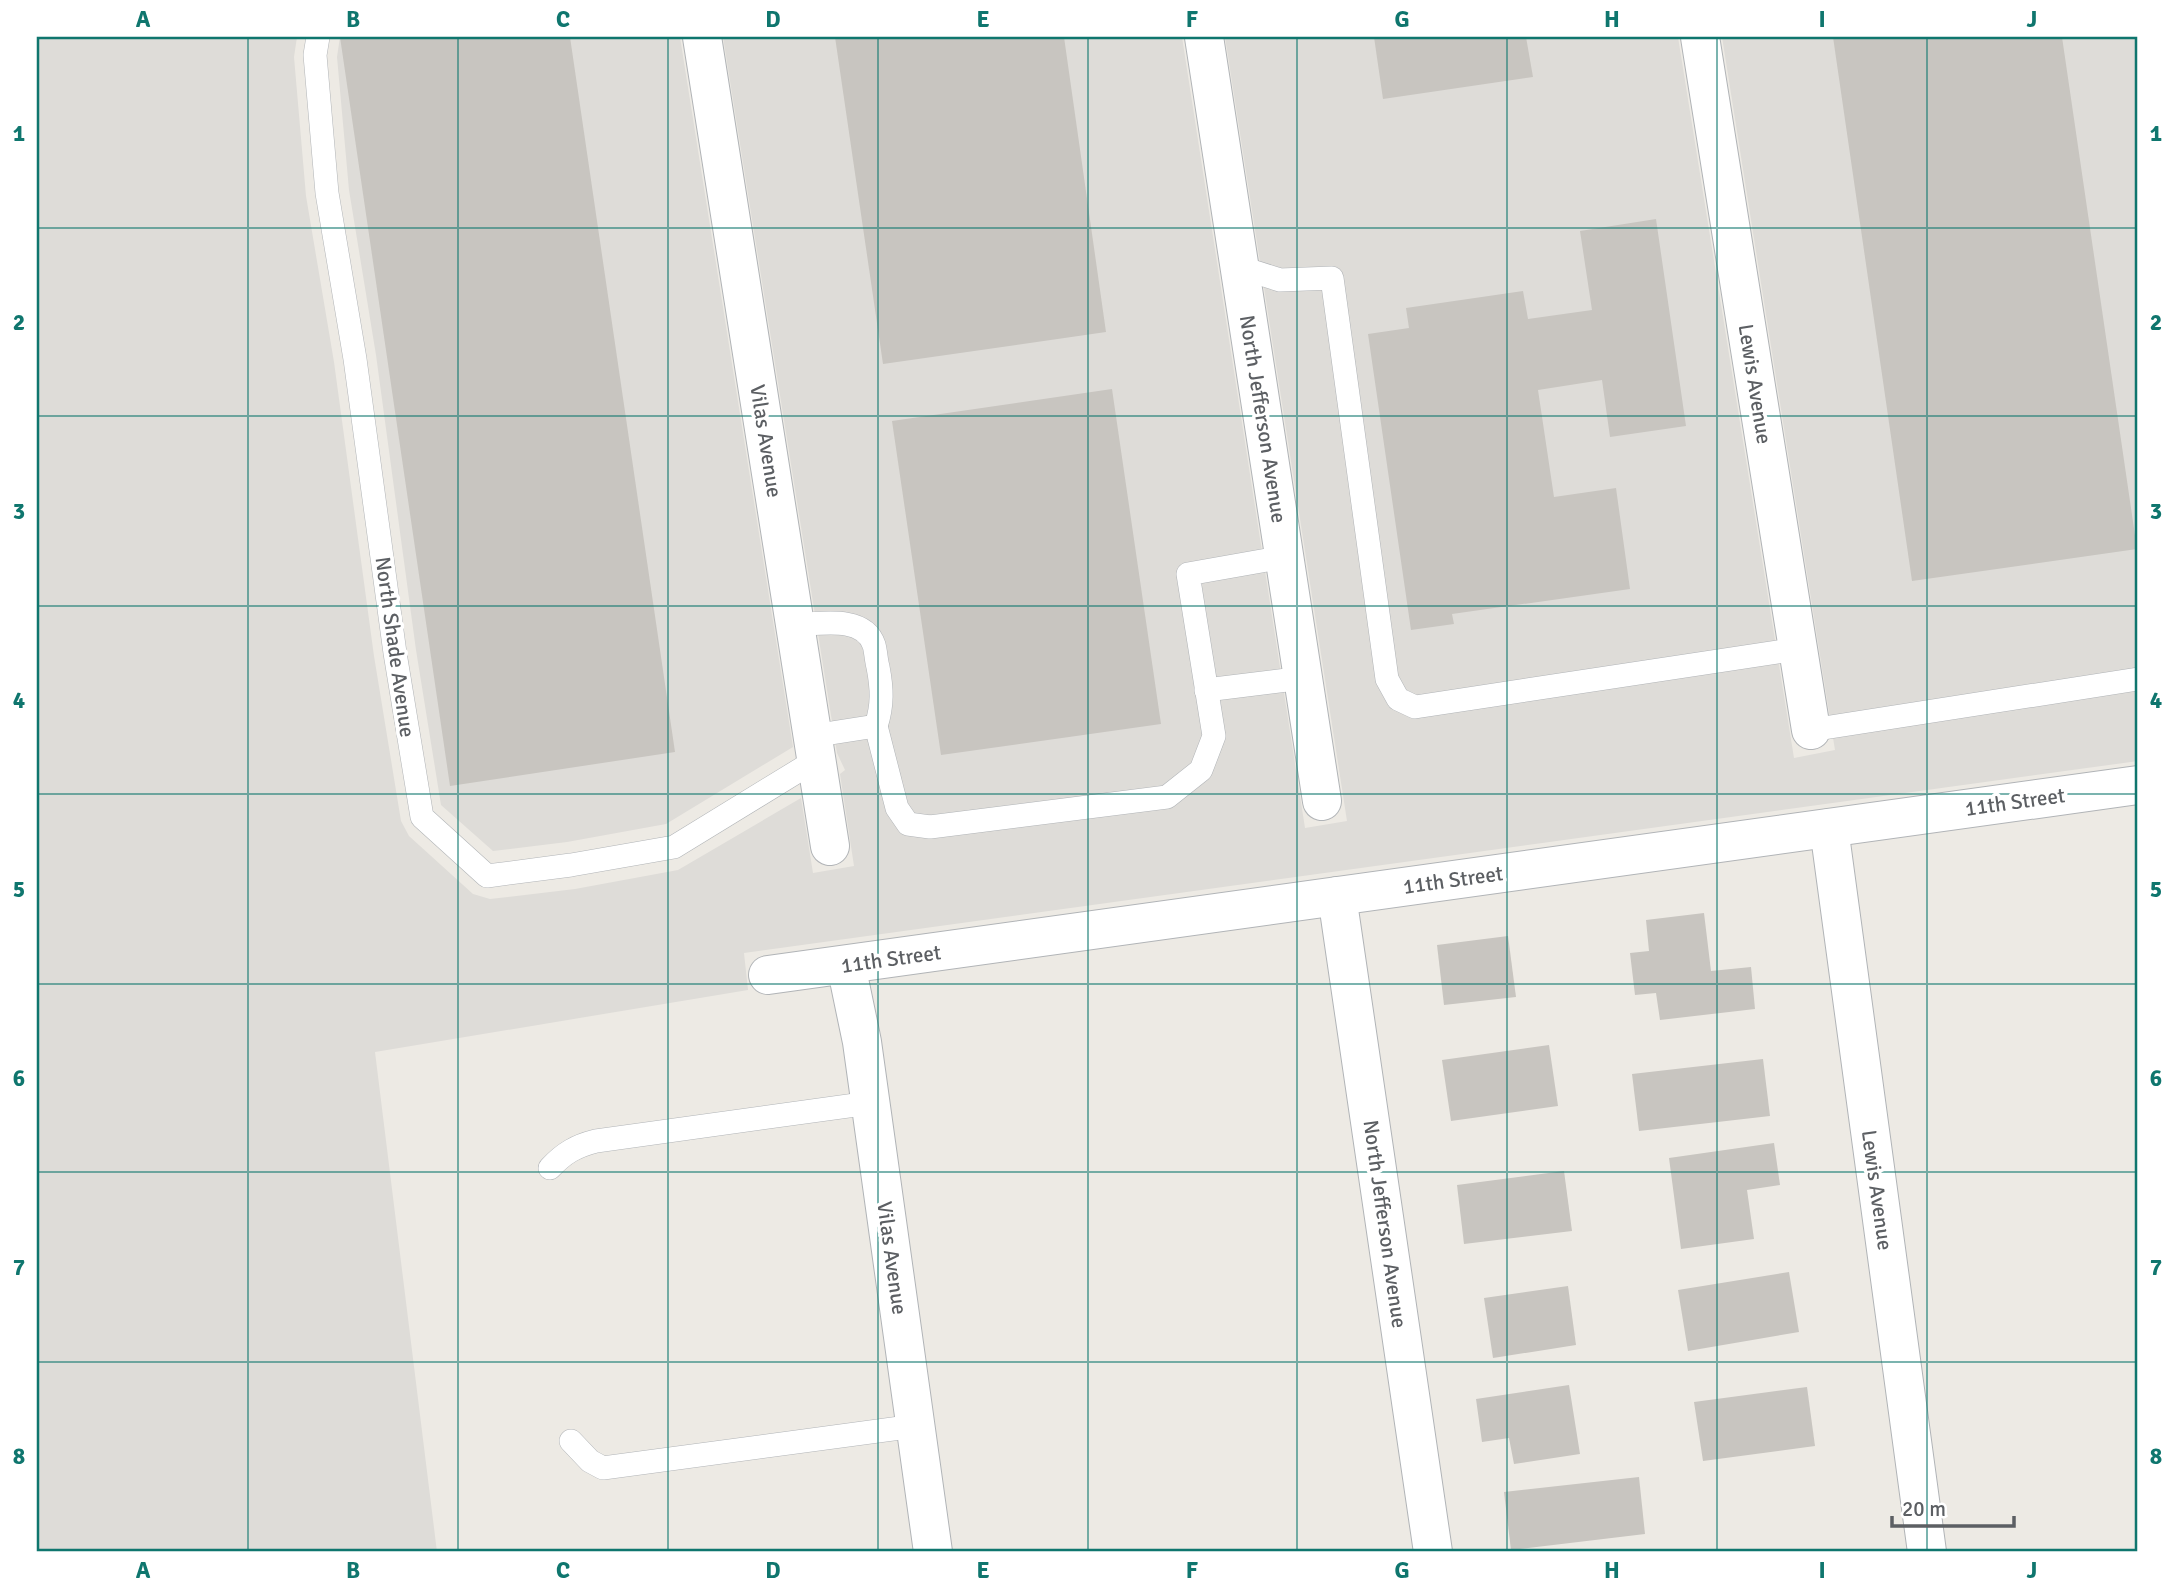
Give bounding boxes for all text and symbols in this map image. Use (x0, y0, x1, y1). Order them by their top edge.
text: A (136, 5, 151, 34)
text: B (346, 5, 360, 34)
text: C (556, 5, 570, 34)
text: D (765, 5, 781, 34)
text: E (976, 5, 990, 34)
text: F (1186, 5, 1198, 34)
text: G (1394, 5, 1410, 34)
text: H (1604, 5, 1620, 34)
text: I (1818, 5, 1826, 34)
text: J (2027, 5, 2037, 34)
text: 1 (13, 119, 25, 148)
text: 1 (2150, 119, 2162, 148)
text: 2 (13, 308, 25, 337)
text: 2 (2150, 308, 2162, 337)
street label: North Jefferson Avenue (1234, 313, 1292, 525)
street label: Lewis Avenue (1733, 322, 1777, 446)
street label: Vilas Avenue (744, 383, 788, 499)
text: 3 (13, 497, 25, 526)
text: 3 (2150, 497, 2162, 526)
street label: North Shade Avenue (369, 555, 421, 739)
text: 4 (13, 686, 25, 715)
text: 4 (2150, 686, 2162, 715)
street label: 11th Street (1963, 782, 2067, 822)
street label: 11th Street (1401, 860, 1505, 900)
text: 5 (13, 875, 25, 904)
text: 5 (2150, 875, 2162, 904)
street label: 11th Street (839, 939, 943, 979)
text: 6 (13, 1064, 25, 1093)
text: 6 (2150, 1064, 2162, 1093)
street label: North Jefferson Avenue (1358, 1118, 1412, 1330)
street label: Lewis Avenue (1856, 1128, 1898, 1252)
street label: Vilas Avenue (871, 1200, 913, 1316)
text: 7 (13, 1253, 25, 1282)
text: 7 (2150, 1253, 2162, 1282)
text: 8 (13, 1442, 25, 1471)
text: 8 (2150, 1442, 2162, 1471)
scale bar (1892, 1484, 2014, 1528)
text: 20 m (1902, 1496, 1946, 1522)
text: A (136, 1556, 151, 1585)
text: B (346, 1556, 360, 1585)
text: C (556, 1556, 570, 1585)
text: D (765, 1556, 781, 1585)
text: E (976, 1556, 990, 1585)
text: F (1186, 1556, 1198, 1585)
text: G (1394, 1556, 1410, 1585)
text: H (1604, 1556, 1620, 1585)
text: I (1818, 1556, 1826, 1585)
text: J (2027, 1556, 2037, 1585)

